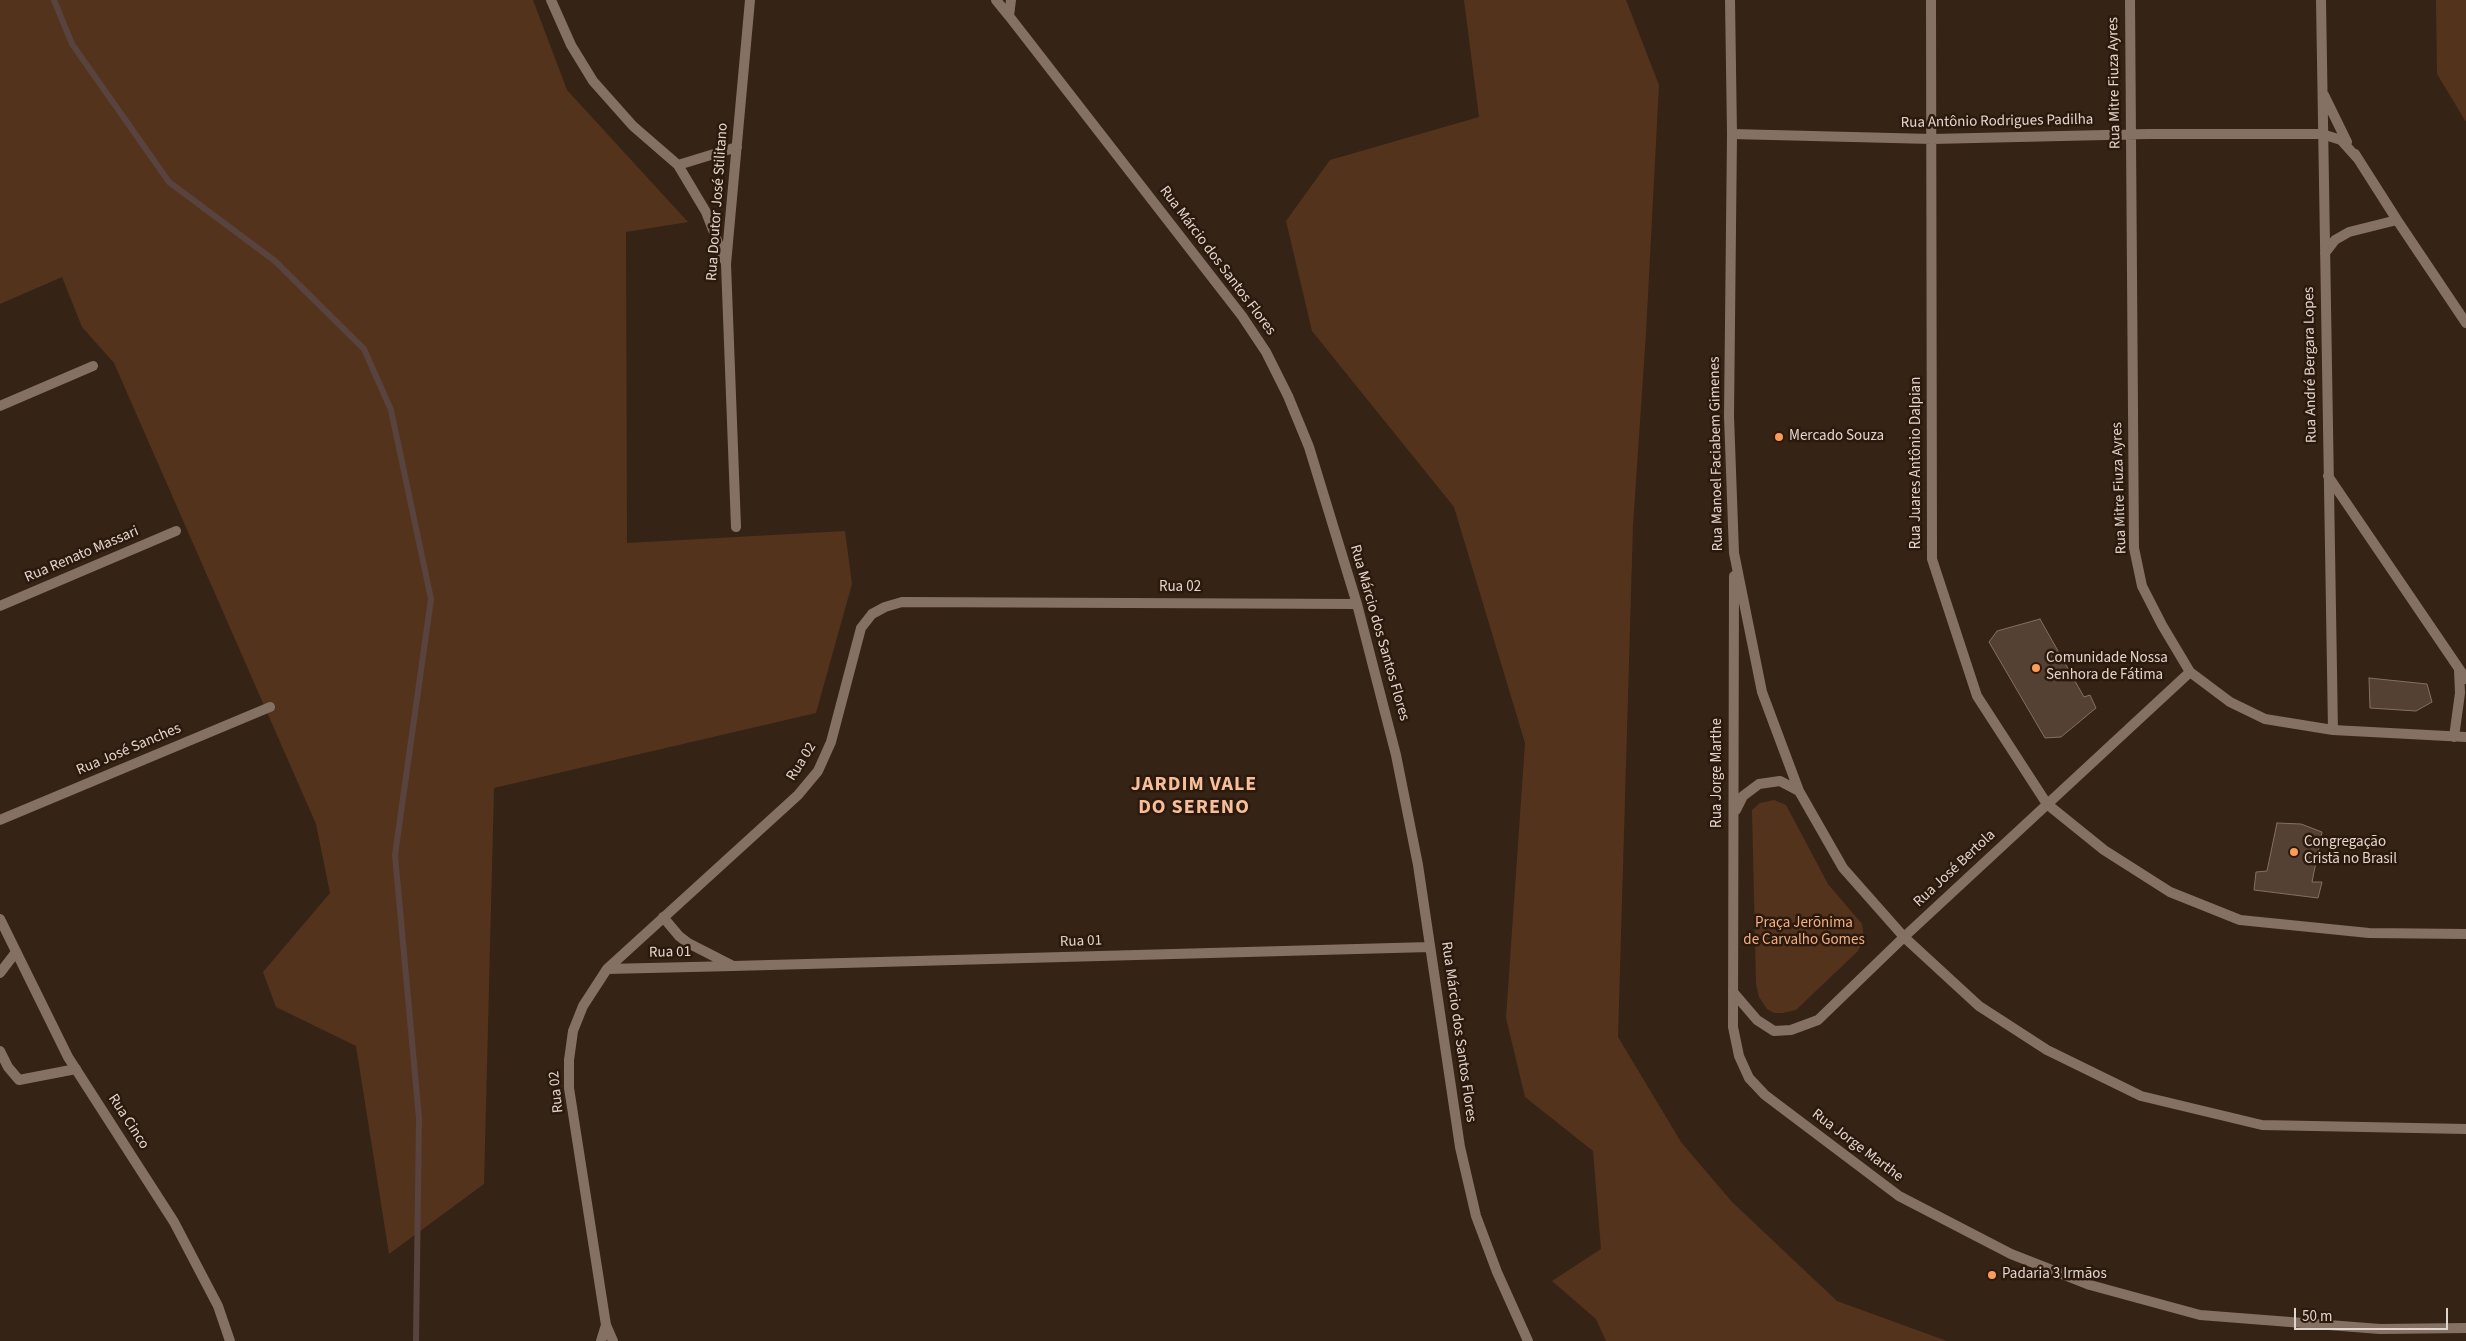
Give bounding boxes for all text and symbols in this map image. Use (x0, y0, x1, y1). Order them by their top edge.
street label: Rua Mitre Fiuza Ayres (2105, 17, 2125, 149)
street label: Rua Antônio Rodrigues Padilha (1900, 111, 2094, 133)
street label: Rua Doutor José Stilitano (703, 122, 733, 282)
street label: Rua Márcio dos Santos Flores (1155, 183, 1279, 339)
street label: Rua André Bergara Lopes (2301, 287, 2321, 443)
street label: Rua Manoel Faciabem Gimenes (1706, 356, 1728, 552)
street label: Rua Juares Antônio Dalpian (1908, 377, 1926, 549)
street label: Rua Mitre Fiuza Ayres (2109, 422, 2131, 554)
place label: Mercado Souza (1789, 428, 1884, 446)
marker: Mercado Souza (1773, 431, 1785, 443)
street label: Rua Renato Massari (22, 523, 142, 587)
street label: Rua Márcio dos Santos Flores (1345, 543, 1413, 723)
street label: Rua 02 (1159, 579, 1201, 597)
place label: Comunidade Nossa Senhora de Fátima (2046, 650, 2168, 685)
marker: Comunidade Nossa Senhora de Fátima (2030, 662, 2042, 674)
street label: Rua Jorge Marthe (1709, 718, 1727, 828)
street label: Rua José Sanches (74, 720, 184, 780)
street label: Rua 02 (783, 739, 821, 785)
district label: JARDIM VALE DO SERENO (1129, 774, 1259, 821)
street label: Rua José Bertola (1910, 827, 2000, 911)
place label: Congregação Cristã no Brasil (2304, 834, 2397, 869)
marker: Congregação Cristã no Brasil (2288, 846, 2300, 858)
park label: Praça Jerõnima de Carvalho Gomes (1743, 915, 1865, 950)
street label: Rua 01 (1060, 932, 1102, 952)
street label: Rua Márcio dos Santos Flores (1436, 940, 1480, 1124)
street label: Rua 01 (649, 944, 691, 962)
street label: Rua 02 (546, 1070, 568, 1114)
street label: Rua Cinco (103, 1091, 153, 1153)
street label: Rua Jorge Marthe (1808, 1106, 1906, 1186)
place label: Padaria 3 Irmãos (2002, 1266, 2107, 1284)
marker: Padaria 3 Irmãos (1986, 1269, 1998, 1281)
scale bar (2296, 1298, 2450, 1330)
text: 50 m (2302, 1306, 2332, 1327)

